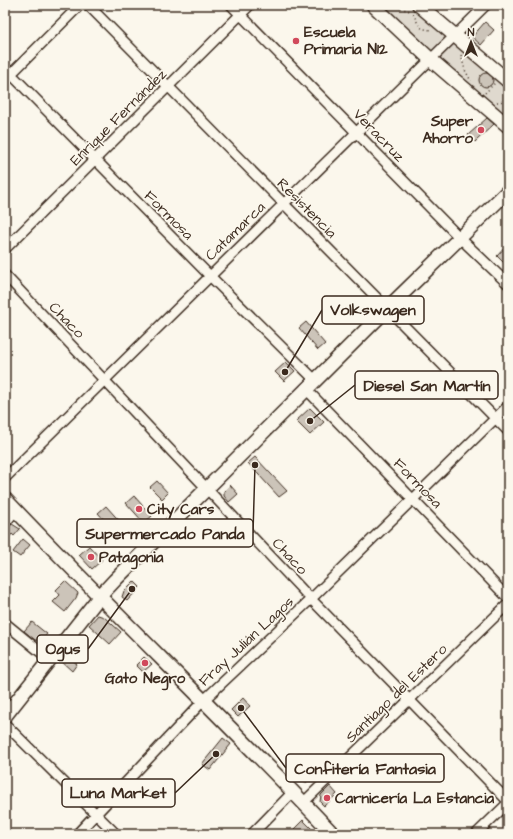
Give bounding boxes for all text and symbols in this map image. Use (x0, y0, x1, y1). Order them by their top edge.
place label: Escuela Primaria N12 (304, 22, 388, 60)
north arrow (451, 22, 491, 62)
text: N (468, 25, 475, 40)
marker: Escuela Primaria N12 (291, 36, 301, 46)
street label: Enrique Fernández (65, 64, 172, 170)
street label: Veracruz (348, 104, 410, 167)
place label: Super Ahorro (423, 111, 474, 149)
marker: Super Ahorro (476, 125, 486, 135)
street label: Resistencia (272, 174, 342, 243)
street label: Formosa (139, 186, 198, 245)
street label: Catamarca (200, 197, 270, 266)
callout: Volkswagen (322, 296, 424, 324)
street label: Chaco (44, 297, 90, 344)
text: Volkswagen (329, 299, 416, 323)
callout: Diesel San Martín (355, 371, 498, 399)
text: Diesel San Martín (364, 375, 490, 397)
street label: Formosa (388, 454, 447, 513)
place label: City Cars (147, 499, 215, 521)
marker: City Cars (134, 504, 144, 514)
callout: Supermercado Panda (77, 519, 253, 547)
text: Supermercado Panda (84, 523, 246, 545)
street label: Chaco (267, 533, 313, 580)
place label: Patagonia (99, 547, 164, 570)
marker: Patagonia (86, 552, 96, 562)
street label: Fray Julián Lagos (194, 591, 300, 692)
callout: Ogus (37, 635, 88, 663)
text: Ogus (45, 638, 81, 662)
street label: Santiago del Estero (341, 639, 453, 748)
marker: Gato Negro (140, 658, 150, 668)
place label: Gato Negro (105, 668, 186, 691)
callout: Confitería Fantasia (286, 754, 444, 782)
text: Confitería Fantasia (294, 758, 437, 780)
callout: Luna Market (62, 779, 175, 807)
text: Luna Market (70, 782, 167, 804)
place label: Carnicería La Estancia (335, 788, 494, 809)
marker: Carnicería La Estancia (322, 793, 332, 803)

